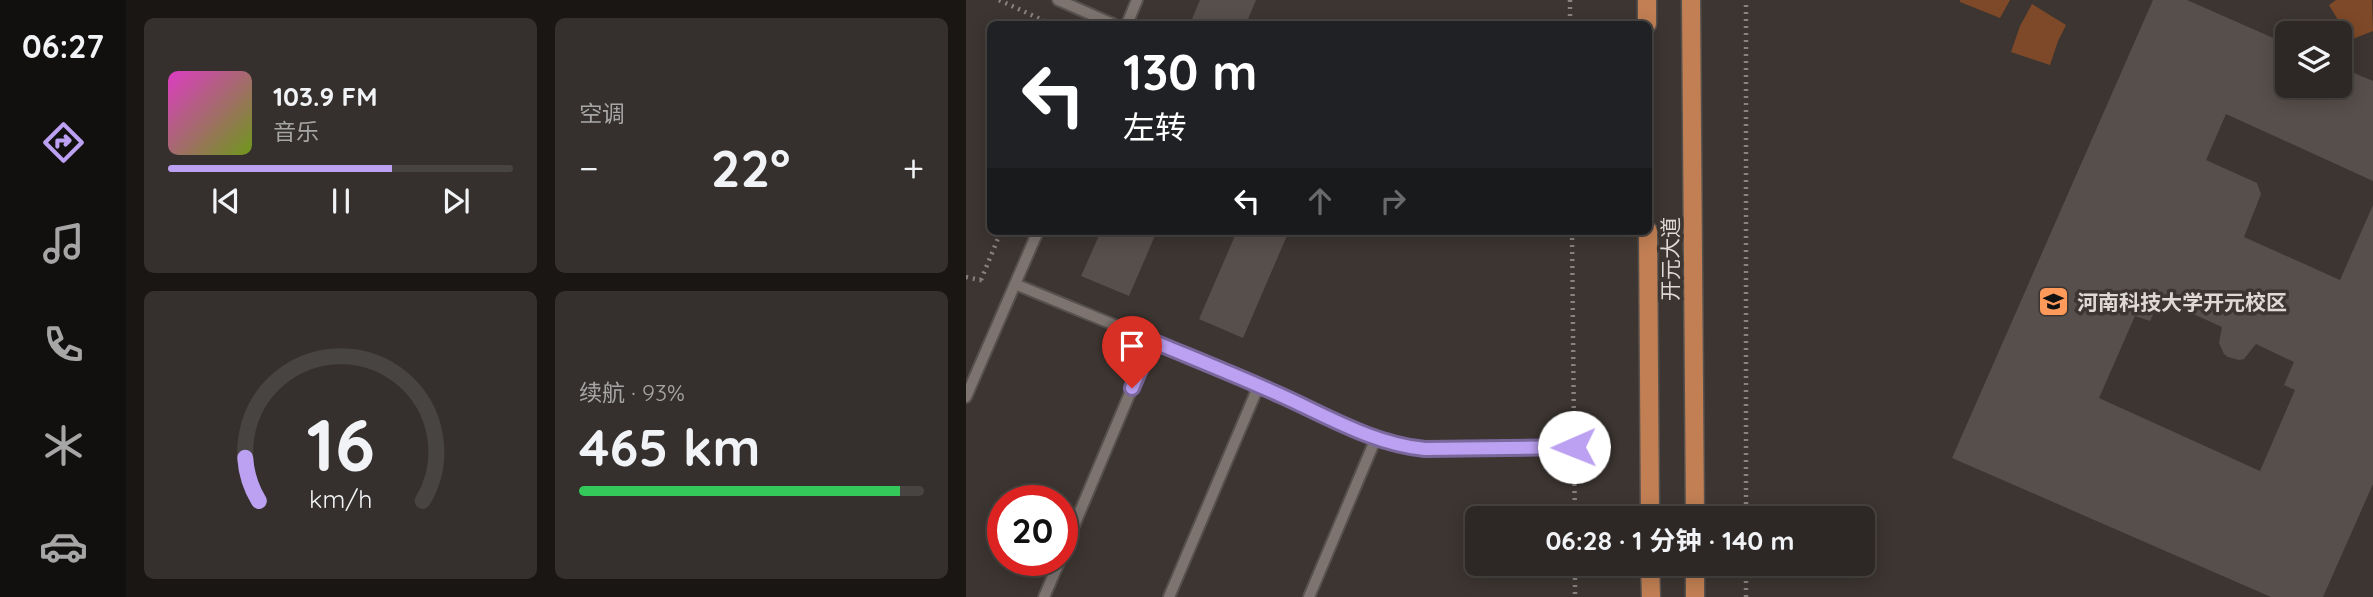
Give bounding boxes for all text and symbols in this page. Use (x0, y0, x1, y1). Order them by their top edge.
map controls (2275, 21, 2352, 98)
button: layers (2275, 21, 2352, 98)
text: 06:27 (22, 26, 104, 66)
text: 130 m (1123, 41, 1257, 102)
icon: left (1008, 49, 1099, 140)
text: 103.9 FM (273, 80, 377, 113)
text: 空调 (579, 99, 625, 128)
text: 左转 (1123, 107, 1187, 147)
text: 音乐 (273, 117, 319, 146)
icon: directions (39, 118, 88, 167)
text: 22° (711, 135, 790, 200)
text: − (579, 144, 599, 192)
text: + (903, 144, 924, 192)
icon: previous (207, 182, 245, 220)
icon: pause (322, 182, 360, 220)
icon: next (437, 182, 475, 220)
icon: left (1228, 182, 1266, 220)
icon: ahead (1301, 182, 1339, 220)
icon: right (1374, 182, 1412, 220)
street label: 开元大道 (1657, 217, 1683, 301)
icon: music (39, 219, 88, 268)
school or university icon: 河南科技大学开元校区 (2037, 285, 2071, 319)
place label: 河南科技大学开元校区 (2077, 289, 2287, 315)
pin (1102, 316, 1162, 388)
icon: phone (39, 320, 88, 369)
icon: arrive (1113, 327, 1151, 365)
text: 续航 · 93% (579, 378, 685, 407)
text: 16 (306, 398, 375, 489)
position arrow (1537, 410, 1611, 484)
text: 465 km (579, 414, 760, 479)
icon: climate (39, 421, 88, 470)
text: km/h (309, 483, 372, 514)
speed limit sign: 20 (987, 485, 1078, 576)
icon: car (39, 522, 88, 571)
text: 06:28 · 1 分钟 · 140 m (1545, 524, 1795, 557)

